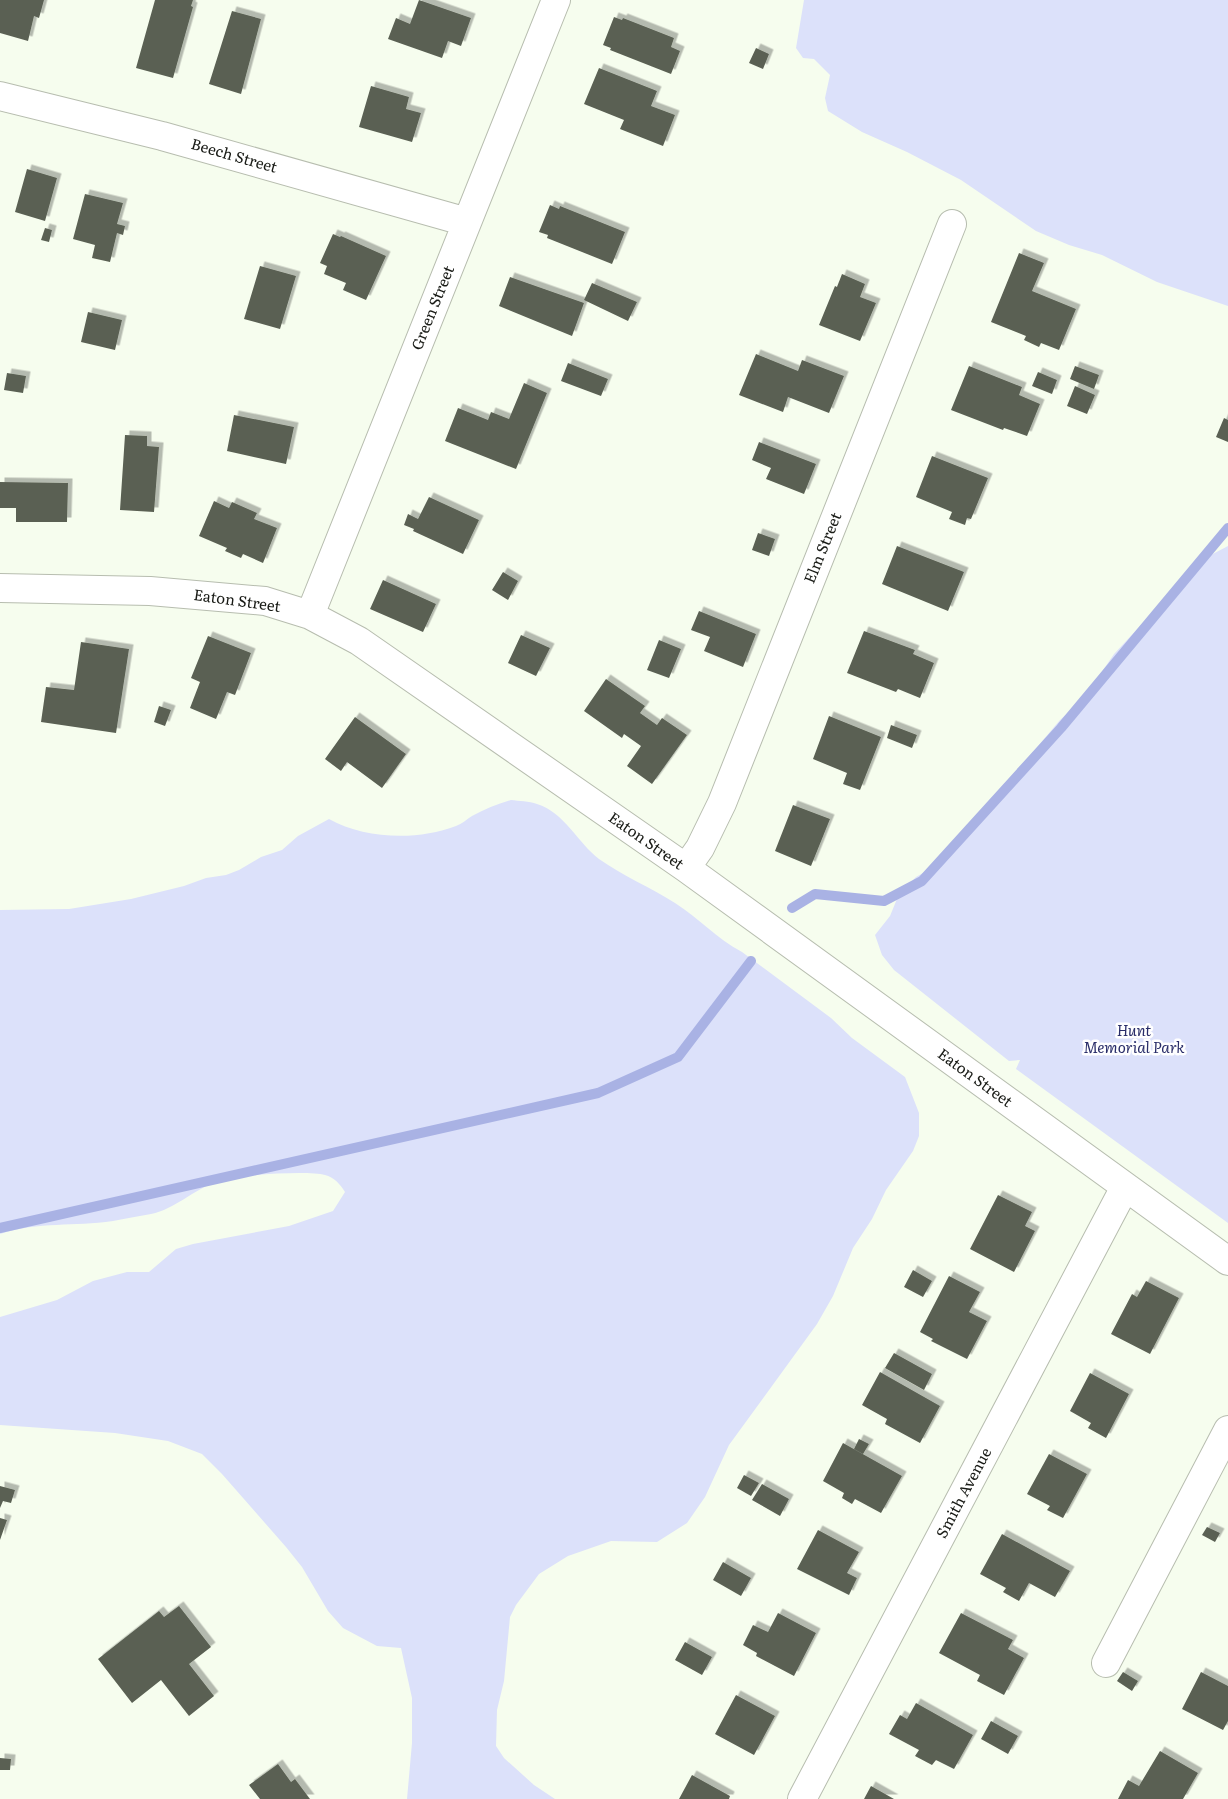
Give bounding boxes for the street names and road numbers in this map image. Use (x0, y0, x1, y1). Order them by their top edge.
street label: Beech Street (189, 131, 280, 178)
street label: Green Street (404, 262, 459, 353)
street label: Elm Street (797, 508, 846, 586)
street label: Eaton Street (192, 582, 282, 617)
street label: Eaton Street (604, 805, 689, 874)
street label: Eaton Street (934, 1042, 1018, 1112)
street label: Smith Avenue (929, 1443, 996, 1542)

